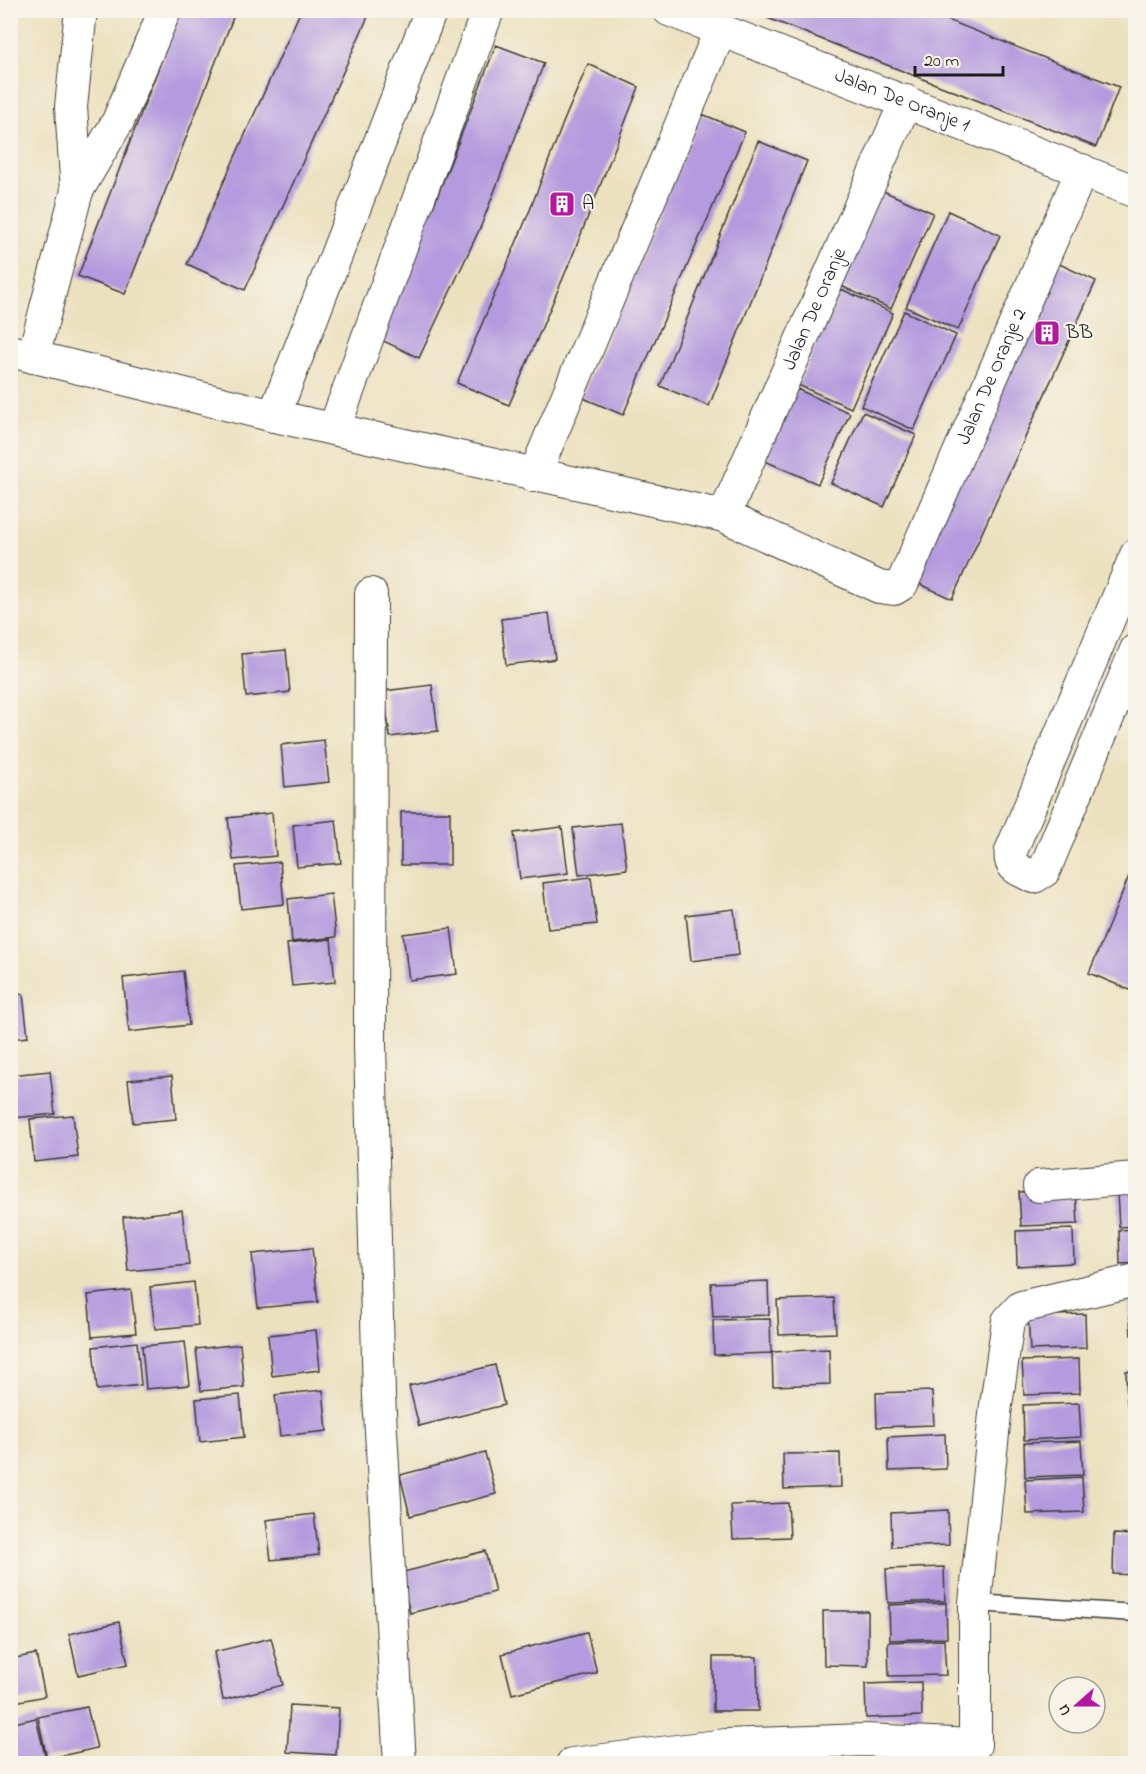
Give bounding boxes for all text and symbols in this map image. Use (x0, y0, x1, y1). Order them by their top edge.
scale bar (915, 39, 1004, 77)
text: 20 m (924, 49, 959, 75)
street label: Jalan De Oranje 1 (830, 61, 974, 140)
building icon: A (547, 189, 577, 219)
place label: A (582, 190, 594, 219)
street label: Jalan De Oranje (775, 243, 854, 375)
street label: Jalan De Oranje 2 (950, 304, 1035, 450)
building icon: BB (1032, 318, 1062, 348)
place label: BB (1065, 319, 1093, 348)
north arrow (1047, 1675, 1107, 1735)
text: U (1052, 1701, 1078, 1719)

